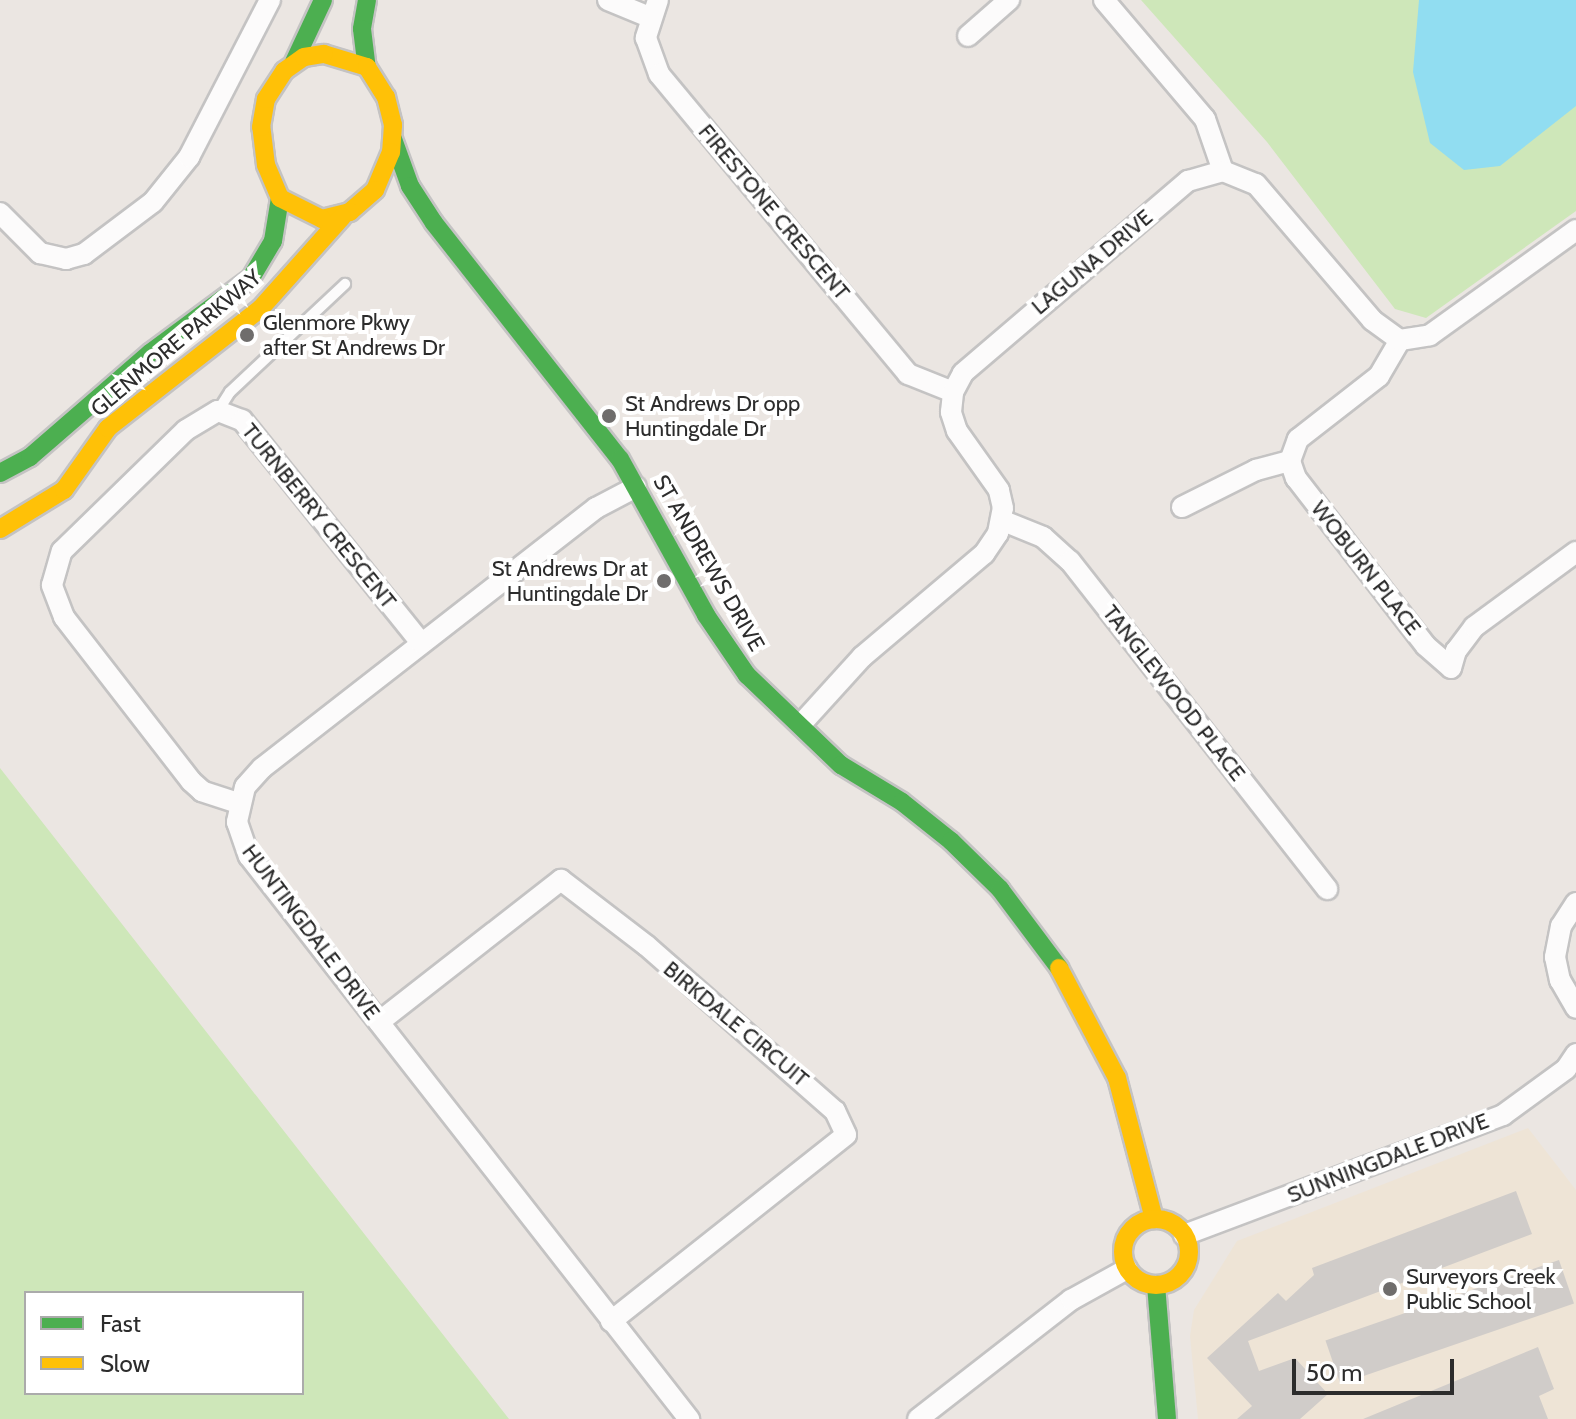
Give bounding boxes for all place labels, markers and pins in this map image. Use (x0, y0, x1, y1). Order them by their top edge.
place label: Glenmore Pkwy after St Andrews Dr (263, 309, 445, 360)
marker: Glenmore Pkwy after St Andrews Dr (238, 326, 256, 344)
place label: St Andrews Dr opp Huntingdale Dr (625, 390, 800, 442)
marker: St Andrews Dr opp Huntingdale Dr (600, 407, 618, 425)
place label: St Andrews Dr at Huntingdale Dr (492, 555, 648, 606)
marker: St Andrews Dr at Huntingdale Dr (655, 572, 673, 590)
place label: Surveyors Creek Public School (1406, 1263, 1555, 1314)
marker: Surveyors Creek Public School (1381, 1280, 1399, 1298)

